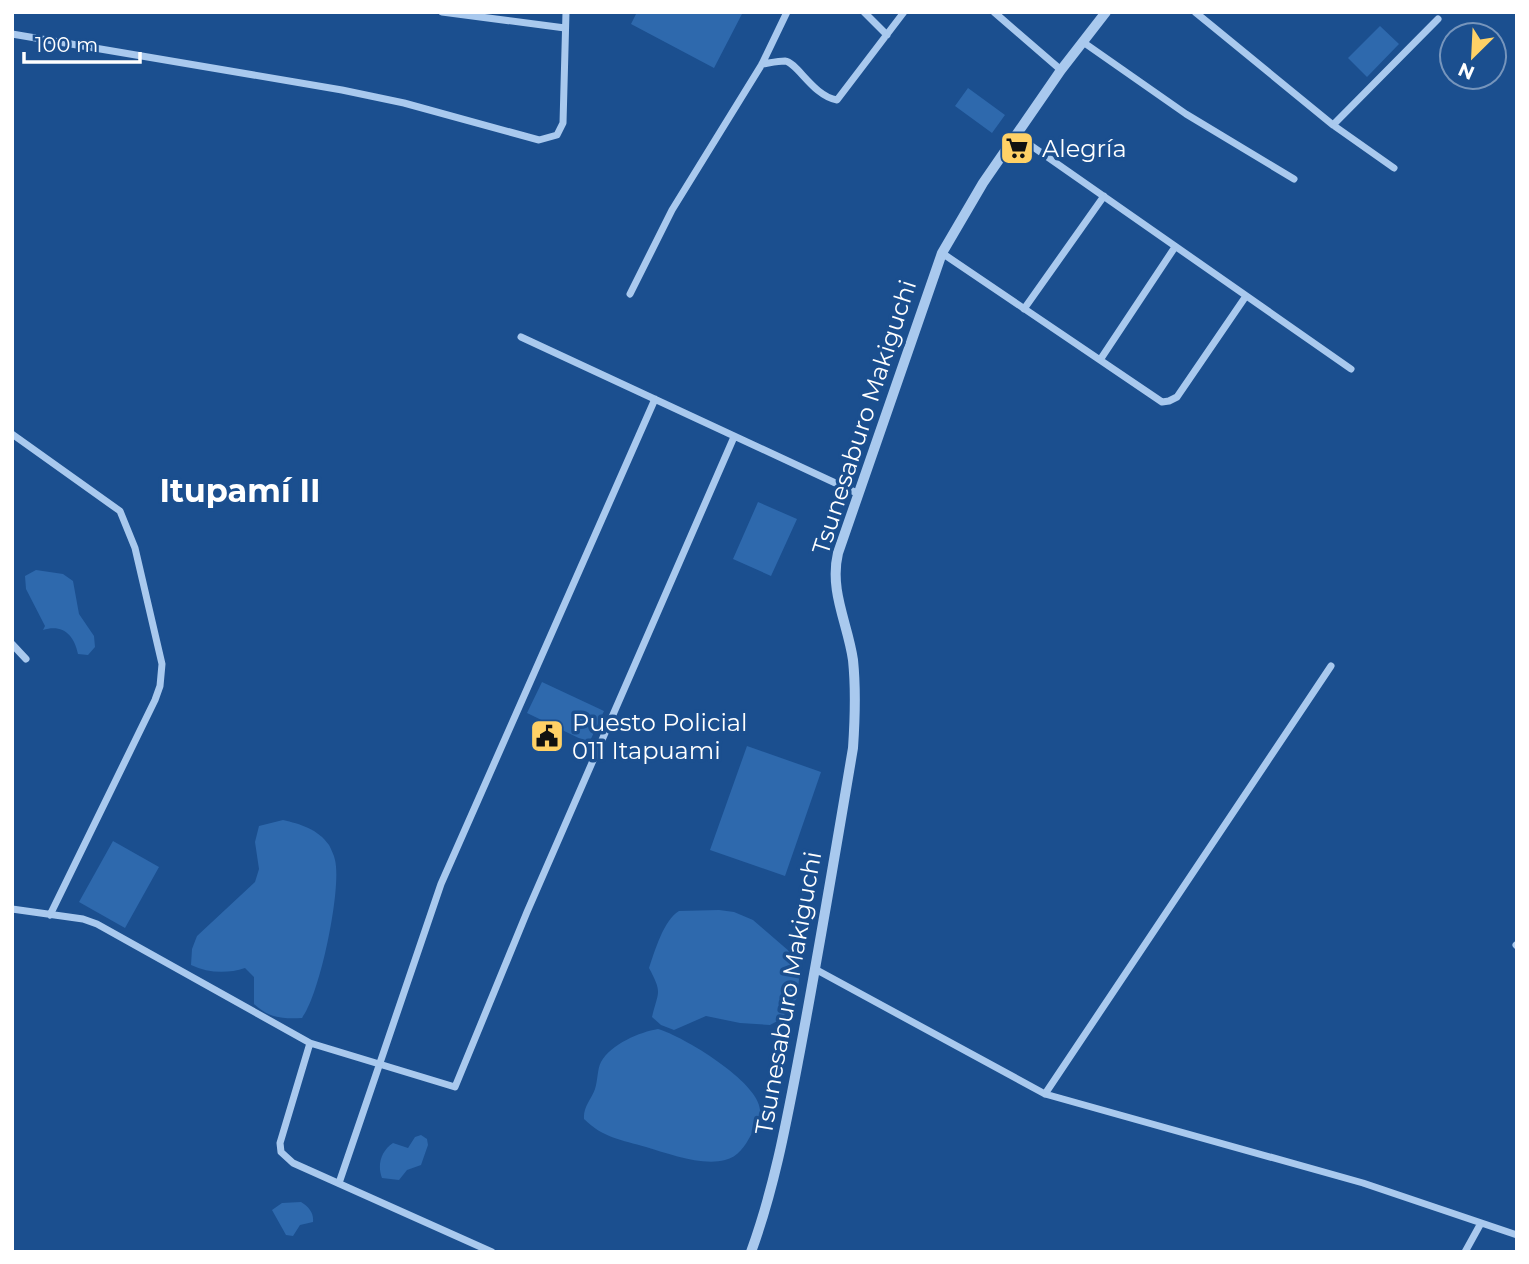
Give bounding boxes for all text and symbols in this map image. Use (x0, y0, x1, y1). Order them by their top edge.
scale bar (24, 21, 140, 65)
north arrow (1438, 21, 1508, 91)
text: 100 m (35, 32, 98, 57)
text: N (1455, 57, 1478, 85)
supermarket icon: Alegría (998, 129, 1036, 167)
place label: Alegría (1042, 134, 1127, 163)
street label: Tsunesaburo Makiguchi (806, 276, 922, 558)
district label: Itupamí II (159, 471, 321, 510)
place label: Puesto Policial 011 Itapuami (572, 708, 747, 765)
public building icon: Puesto Policial 011 Itapuami (528, 717, 566, 755)
street label: Tsunesaburo Makiguchi (749, 849, 827, 1137)

